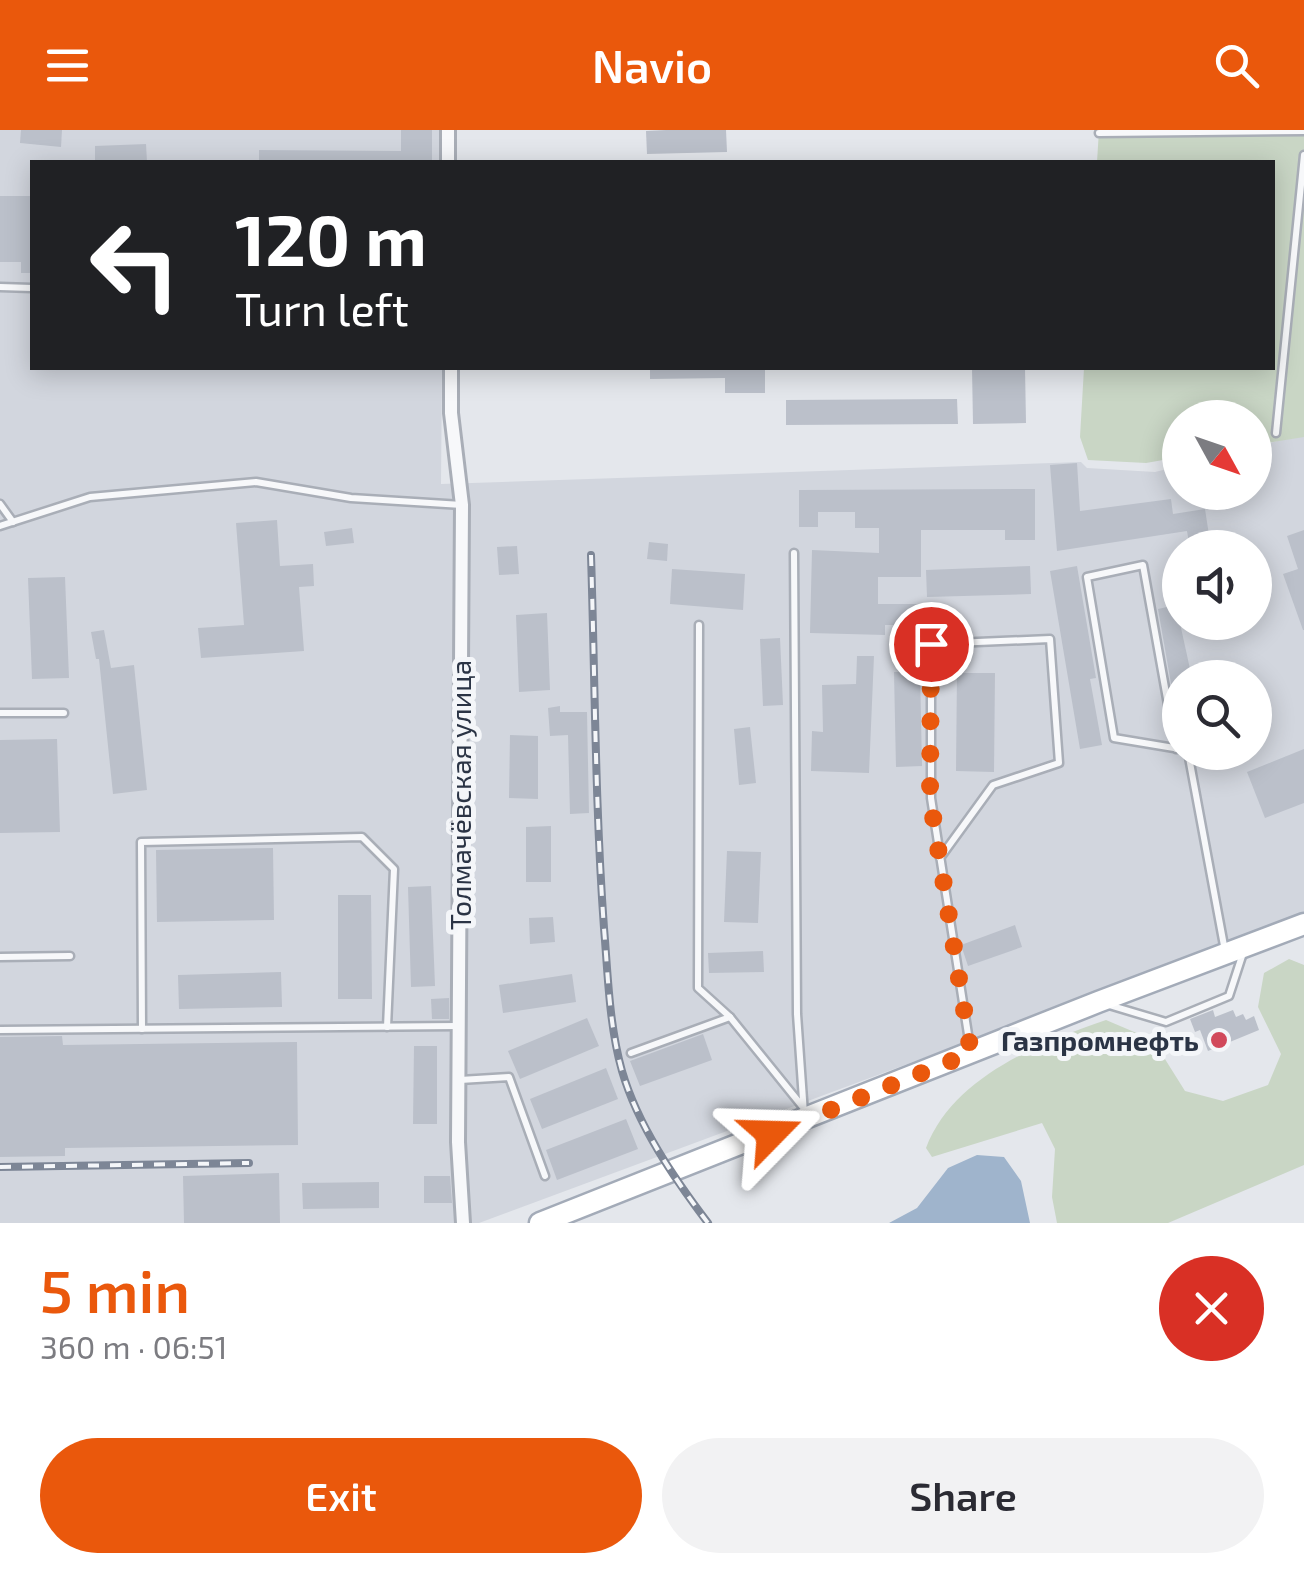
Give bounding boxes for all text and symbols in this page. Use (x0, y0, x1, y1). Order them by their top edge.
icon: menu (40, 38, 95, 93)
text: Navio (592, 38, 712, 92)
icon: search (1209, 38, 1264, 93)
text: 120 m (235, 196, 427, 280)
icon: left (70, 200, 200, 330)
text: Turn left (235, 281, 409, 335)
north arrow (1162, 400, 1272, 510)
map controls (1162, 400, 1272, 770)
button: sound (1162, 530, 1272, 640)
pin (889, 602, 974, 687)
icon: arrive (904, 617, 959, 672)
street label: Толмачёвская улица (443, 660, 477, 930)
button: search (1162, 660, 1272, 770)
place label: Газпромнефть (1001, 1023, 1199, 1057)
marker: Газпромнефть (1208, 1029, 1230, 1051)
position arrow (719, 1082, 823, 1186)
text: 5 min (40, 1253, 190, 1325)
button: close (1159, 1256, 1264, 1361)
text: 360 m · 06:51 (40, 1327, 227, 1365)
button: Exit (40, 1438, 642, 1553)
button: Share (662, 1438, 1264, 1553)

